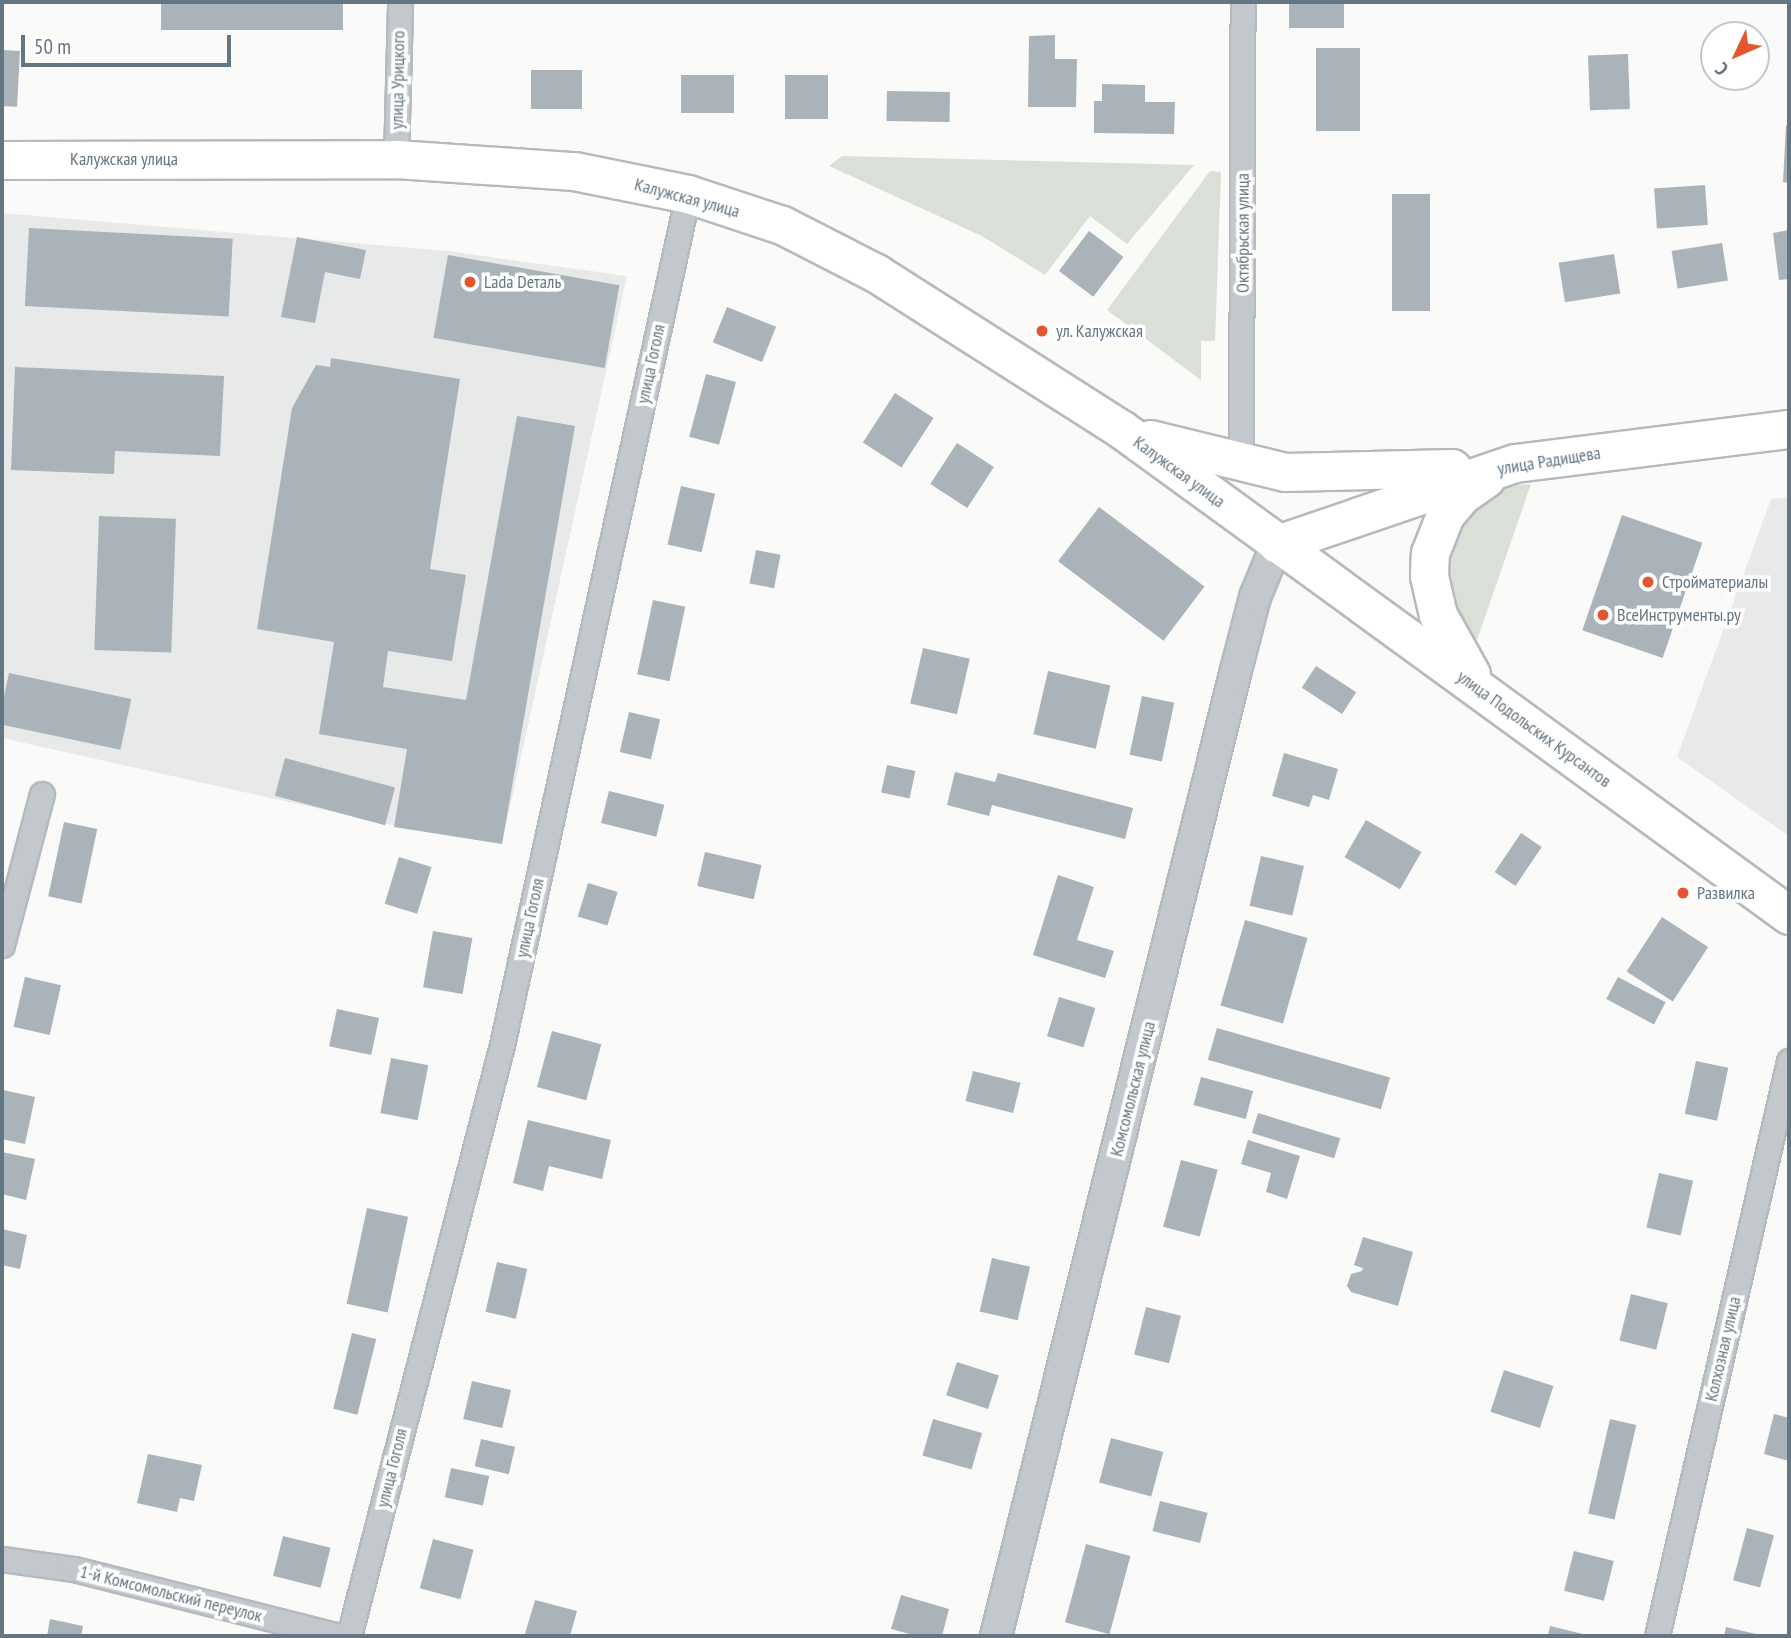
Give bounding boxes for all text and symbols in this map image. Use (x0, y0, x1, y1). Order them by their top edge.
scale bar (24, 21, 234, 65)
north arrow (1700, 21, 1770, 91)
street label: улица Урицкого (386, 30, 410, 130)
text: 50 m (34, 33, 71, 60)
text: С (1710, 58, 1733, 81)
street label: Калужская улица (70, 148, 178, 170)
street label: Октябрьская улица (1232, 173, 1254, 293)
street label: Калужская улица (632, 174, 742, 222)
place label: Lada Dеталь (484, 271, 561, 293)
marker: Lada Dеталь (462, 274, 478, 290)
place label: ул. Калужская (1056, 320, 1144, 342)
street label: улица Гоголя (632, 322, 670, 406)
marker: ул. Калужская (1034, 323, 1050, 339)
street label: Калужская улица (1129, 432, 1229, 512)
street label: улица Радищева (1496, 442, 1602, 480)
place label: Стройматериалы (1662, 571, 1768, 593)
marker: Стройматериалы (1640, 574, 1656, 590)
place label: ВсеИнструменты.ру (1617, 604, 1741, 626)
marker: ВсеИнструменты.ру (1595, 607, 1611, 623)
street label: улица Подольских Курсантов (1453, 666, 1615, 792)
street label: улица Гоголя (511, 876, 549, 960)
place label: Развилка (1697, 882, 1755, 904)
marker: Развилка (1675, 885, 1691, 901)
street label: Комсомольская улица (1106, 1019, 1160, 1159)
street label: Колхозная улица (1700, 1294, 1746, 1404)
street label: улица Гоголя (372, 1426, 412, 1510)
street label: 1-й Комсомольский переулок (78, 1561, 264, 1627)

